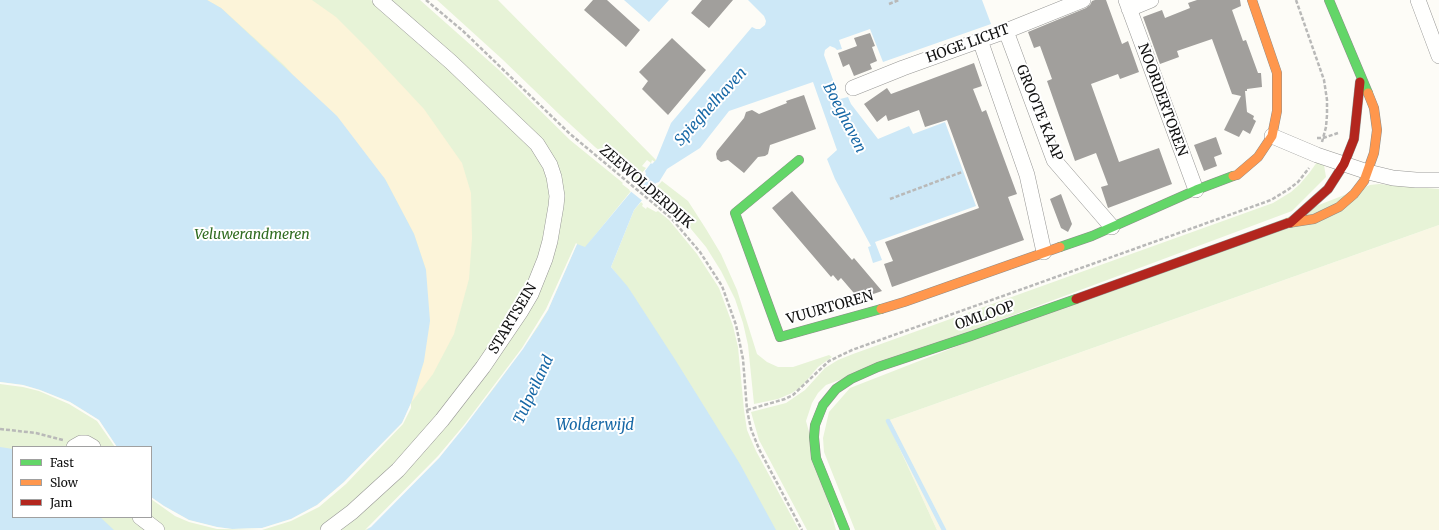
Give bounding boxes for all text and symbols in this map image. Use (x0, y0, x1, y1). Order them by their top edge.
street label: HOGE LICHT (924, 21, 1012, 67)
street label: NOORDERTOREN (1134, 41, 1190, 159)
street label: GROOTE KAAP (1012, 62, 1066, 164)
water label: Spieghelhaven (671, 64, 751, 150)
water label: Boeghaven (819, 80, 869, 156)
street label: ZEEWOLDERDIJK (596, 142, 696, 232)
park label: Veluwerandmeren (194, 227, 310, 243)
street label: STARTSEIN (485, 281, 541, 357)
street label: VUURTOREN (785, 288, 875, 328)
street label: OMLOOP (953, 298, 1017, 334)
water label: Tulpeiland (510, 353, 558, 427)
water label: Wolderwijd (556, 417, 634, 435)
legend (12, 446, 152, 518)
text: Fast (50, 455, 74, 470)
text: Slow (50, 475, 78, 490)
text: Jam (50, 495, 72, 510)

